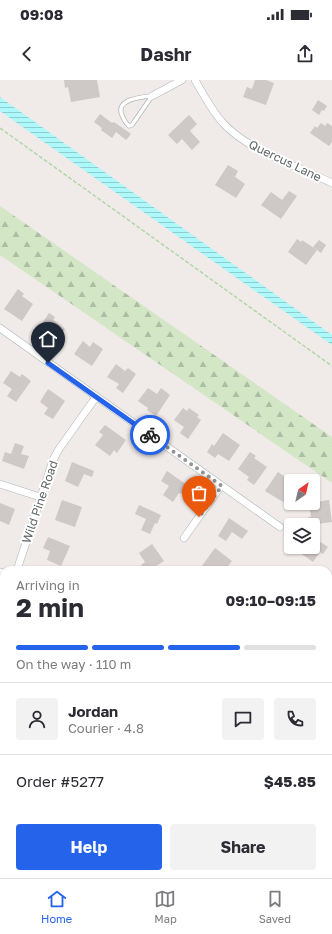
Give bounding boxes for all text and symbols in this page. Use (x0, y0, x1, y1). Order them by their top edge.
text: 09:08 (20, 5, 63, 23)
icon: back (16, 43, 38, 65)
text: Dashr (140, 43, 192, 65)
icon: share (294, 43, 316, 65)
street label: Quercus Lane (246, 137, 324, 185)
pin (31, 322, 65, 363)
icon: home (37, 328, 59, 350)
courier (130, 415, 170, 455)
icon: bike (139, 424, 161, 446)
street label: Wild Pine Road (18, 458, 61, 545)
north arrow (284, 474, 320, 510)
map controls (284, 474, 320, 554)
pin (182, 476, 216, 517)
icon: bag (188, 482, 210, 504)
button: layers (284, 518, 320, 554)
text: Arriving in (16, 577, 80, 593)
text: 09:10–09:15 (226, 591, 316, 609)
text: 2 min (16, 592, 84, 623)
text: On the way · 110 m (16, 656, 131, 672)
button: person (16, 698, 58, 740)
button: chat (222, 698, 264, 740)
button: phone (274, 698, 316, 740)
text: Jordan (68, 702, 118, 720)
text: Courier · 4.8 (68, 720, 144, 736)
text: Order #5277 (16, 772, 104, 790)
text: $45.85 (264, 772, 316, 790)
button: Help (16, 824, 162, 870)
button: Share (170, 824, 316, 870)
tab: Home (41, 888, 72, 925)
tab: Map (154, 888, 177, 925)
tab: Saved (259, 888, 291, 925)

